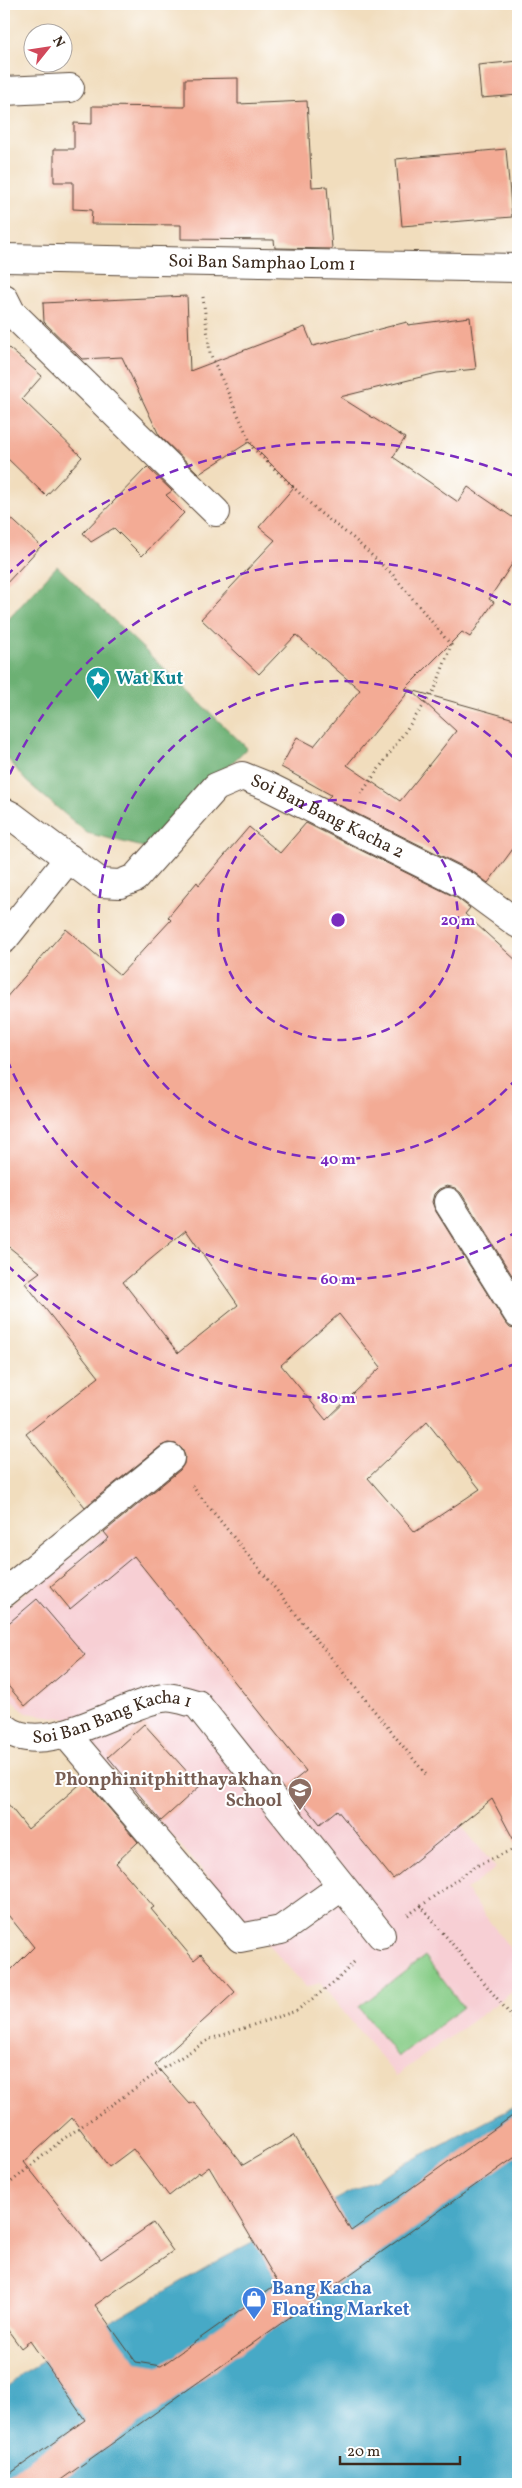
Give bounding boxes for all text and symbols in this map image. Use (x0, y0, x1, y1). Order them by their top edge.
north arrow (22, 22, 72, 72)
text: N (47, 33, 69, 51)
street label: Soi Ban Samphao Lom 1 (168, 249, 356, 277)
place icon: Wat Kut (85, 666, 111, 700)
place label: Wat Kut (116, 667, 183, 692)
street label: Soi Ban Bang Kacha 2 (247, 768, 408, 865)
centre of rings (329, 911, 347, 929)
text: 20 m (441, 911, 476, 932)
text: 40 m (320, 1150, 356, 1171)
text: 60 m (321, 1270, 356, 1291)
text: 80 m (321, 1389, 356, 1410)
street label: Soi Ban Bang Kacha 1 (32, 1685, 195, 1750)
place label: Phonphinitphitthayakhan School (55, 1768, 282, 1814)
school or university icon: Phonphinitphitthayakhan School (287, 1777, 313, 1811)
place label: Bang Kacha Floating Market (272, 2277, 410, 2323)
shop icon: Bang Kacha Floating Market (241, 2286, 267, 2320)
scale bar (340, 2433, 460, 2465)
text: 20 m (347, 2442, 380, 2463)

